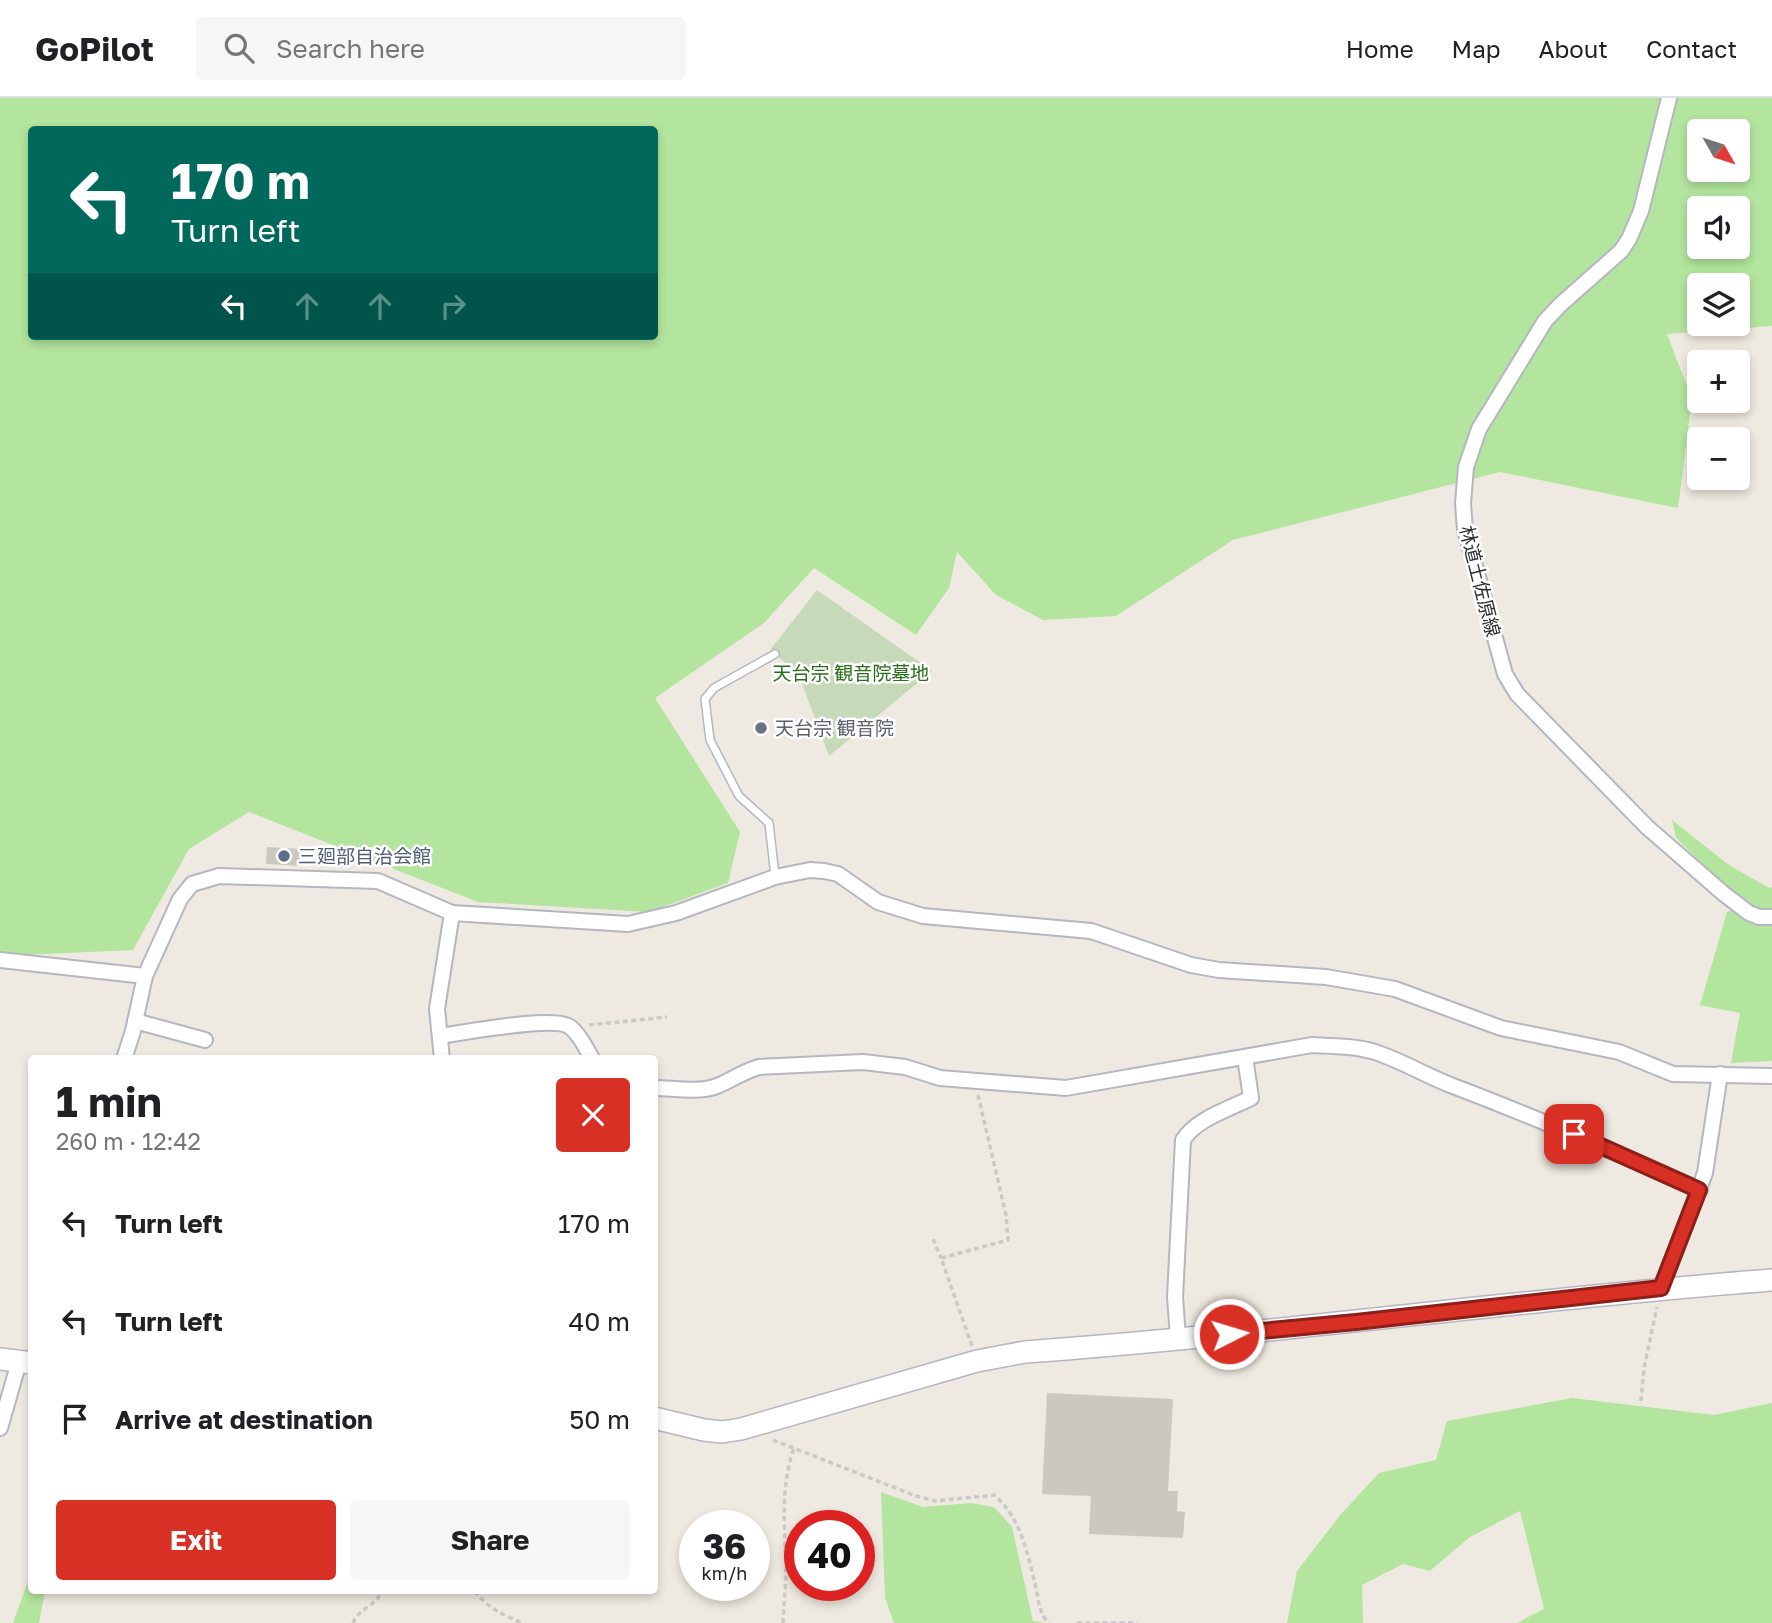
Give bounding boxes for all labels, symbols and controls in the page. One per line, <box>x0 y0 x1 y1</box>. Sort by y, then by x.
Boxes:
search box <box>196 17 686 80</box>
text: GoPilot <box>35 29 154 68</box>
icon: search <box>220 29 258 67</box>
text: Search here <box>276 33 425 64</box>
text: Home <box>1346 34 1414 63</box>
text: Map <box>1452 34 1501 63</box>
text: About <box>1539 34 1608 63</box>
text: Contact <box>1646 34 1737 63</box>
north arrow <box>1687 119 1750 182</box>
map controls <box>1687 119 1750 490</box>
text: 170 m <box>171 151 310 210</box>
icon: left <box>56 154 147 245</box>
button: sound <box>1687 196 1750 259</box>
text: Turn left <box>171 211 300 249</box>
button: layers <box>1687 273 1750 336</box>
icon: left <box>215 287 253 325</box>
icon: ahead <box>288 287 326 325</box>
icon: ahead <box>361 287 399 325</box>
icon: right <box>434 287 472 325</box>
button: + <box>1687 350 1750 413</box>
button: − <box>1687 427 1750 490</box>
street label: 林道土佐原線 <box>1456 523 1505 639</box>
park label: 天台宗 観音院墓地 <box>773 661 929 684</box>
place label: 天台宗 観音院 <box>775 716 894 739</box>
marker: 天台宗 観音院 <box>753 720 769 736</box>
place label: 三廻部自治会館 <box>298 844 431 867</box>
marker: 三廻部自治会館 <box>276 848 292 864</box>
text: 1 min <box>56 1076 162 1126</box>
button: close <box>556 1078 630 1152</box>
pin <box>1544 1104 1604 1164</box>
icon: arrive <box>1555 1115 1593 1153</box>
text: 260 m · 12:42 <box>56 1127 201 1155</box>
icon: left <box>56 1204 94 1242</box>
text: Turn left <box>115 1208 223 1239</box>
text: 170 m <box>558 1208 630 1239</box>
position arrow <box>1192 1297 1266 1371</box>
icon: left <box>56 1302 94 1340</box>
text: Turn left <box>115 1306 223 1337</box>
text: 40 m <box>569 1306 630 1337</box>
icon: arrive <box>56 1400 94 1438</box>
text: Arrive at destination <box>115 1404 373 1435</box>
text: 50 m <box>569 1404 630 1435</box>
button: Exit <box>56 1500 336 1580</box>
button: Share <box>350 1500 630 1580</box>
speed limit sign: 40 <box>784 1510 875 1601</box>
text: 36 <box>703 1525 746 1567</box>
text: km/h <box>702 1562 747 1584</box>

